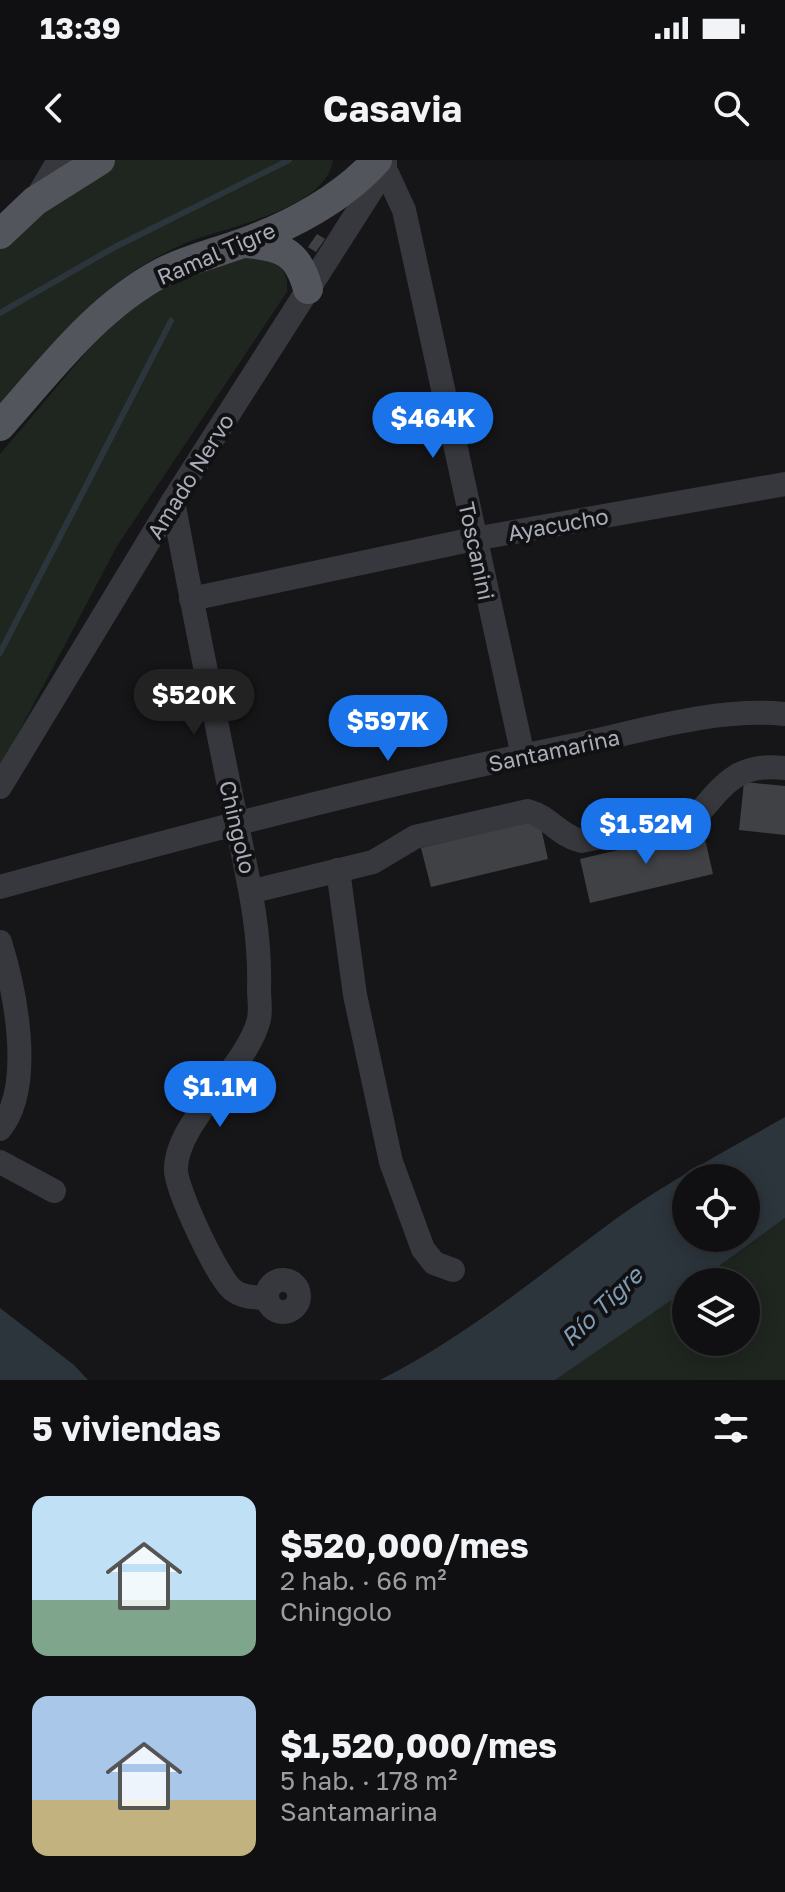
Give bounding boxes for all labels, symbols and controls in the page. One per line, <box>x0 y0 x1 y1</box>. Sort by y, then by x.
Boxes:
text: 13:39 <box>40 10 121 46</box>
icon: back <box>32 86 76 130</box>
icon: search <box>709 86 753 130</box>
text: Casavia <box>323 87 462 130</box>
street label: Ramal Tigre <box>153 216 279 290</box>
pin: $464K <box>377 392 489 460</box>
text: $464K <box>390 402 476 433</box>
street label: Amado Nervo <box>141 408 239 544</box>
street label: Toscanini <box>453 499 501 603</box>
street label: Ayacucho <box>506 502 610 546</box>
pin: $520K <box>138 669 250 737</box>
text: $520K <box>152 679 236 710</box>
pin: $597K <box>332 695 444 763</box>
text: $597K <box>347 705 429 736</box>
street label: Santamarina <box>486 723 622 777</box>
street label: Chingolo <box>214 778 262 876</box>
pin: $1.52M <box>581 798 711 866</box>
text: $1.52M <box>599 808 693 839</box>
pin: $1.1M <box>164 1061 276 1129</box>
text: $1.1M <box>182 1071 258 1102</box>
map controls <box>672 1164 760 1356</box>
button: locate <box>672 1164 760 1252</box>
water label: Río Tigre <box>554 1259 650 1353</box>
button: layers <box>672 1268 760 1356</box>
icon: filters <box>709 1406 753 1450</box>
text: 5 viviendas <box>32 1408 221 1448</box>
text: $520,000/mes <box>280 1525 529 1565</box>
icon: home <box>96 1528 192 1624</box>
text: 2 hab. · 66 m² <box>280 1565 447 1596</box>
text: Chingolo <box>280 1596 392 1627</box>
text: $1,520,000/mes <box>280 1725 557 1765</box>
icon: home <box>96 1728 192 1824</box>
text: 5 hab. · 178 m² <box>280 1765 457 1796</box>
text: Santamarina <box>280 1796 438 1827</box>

